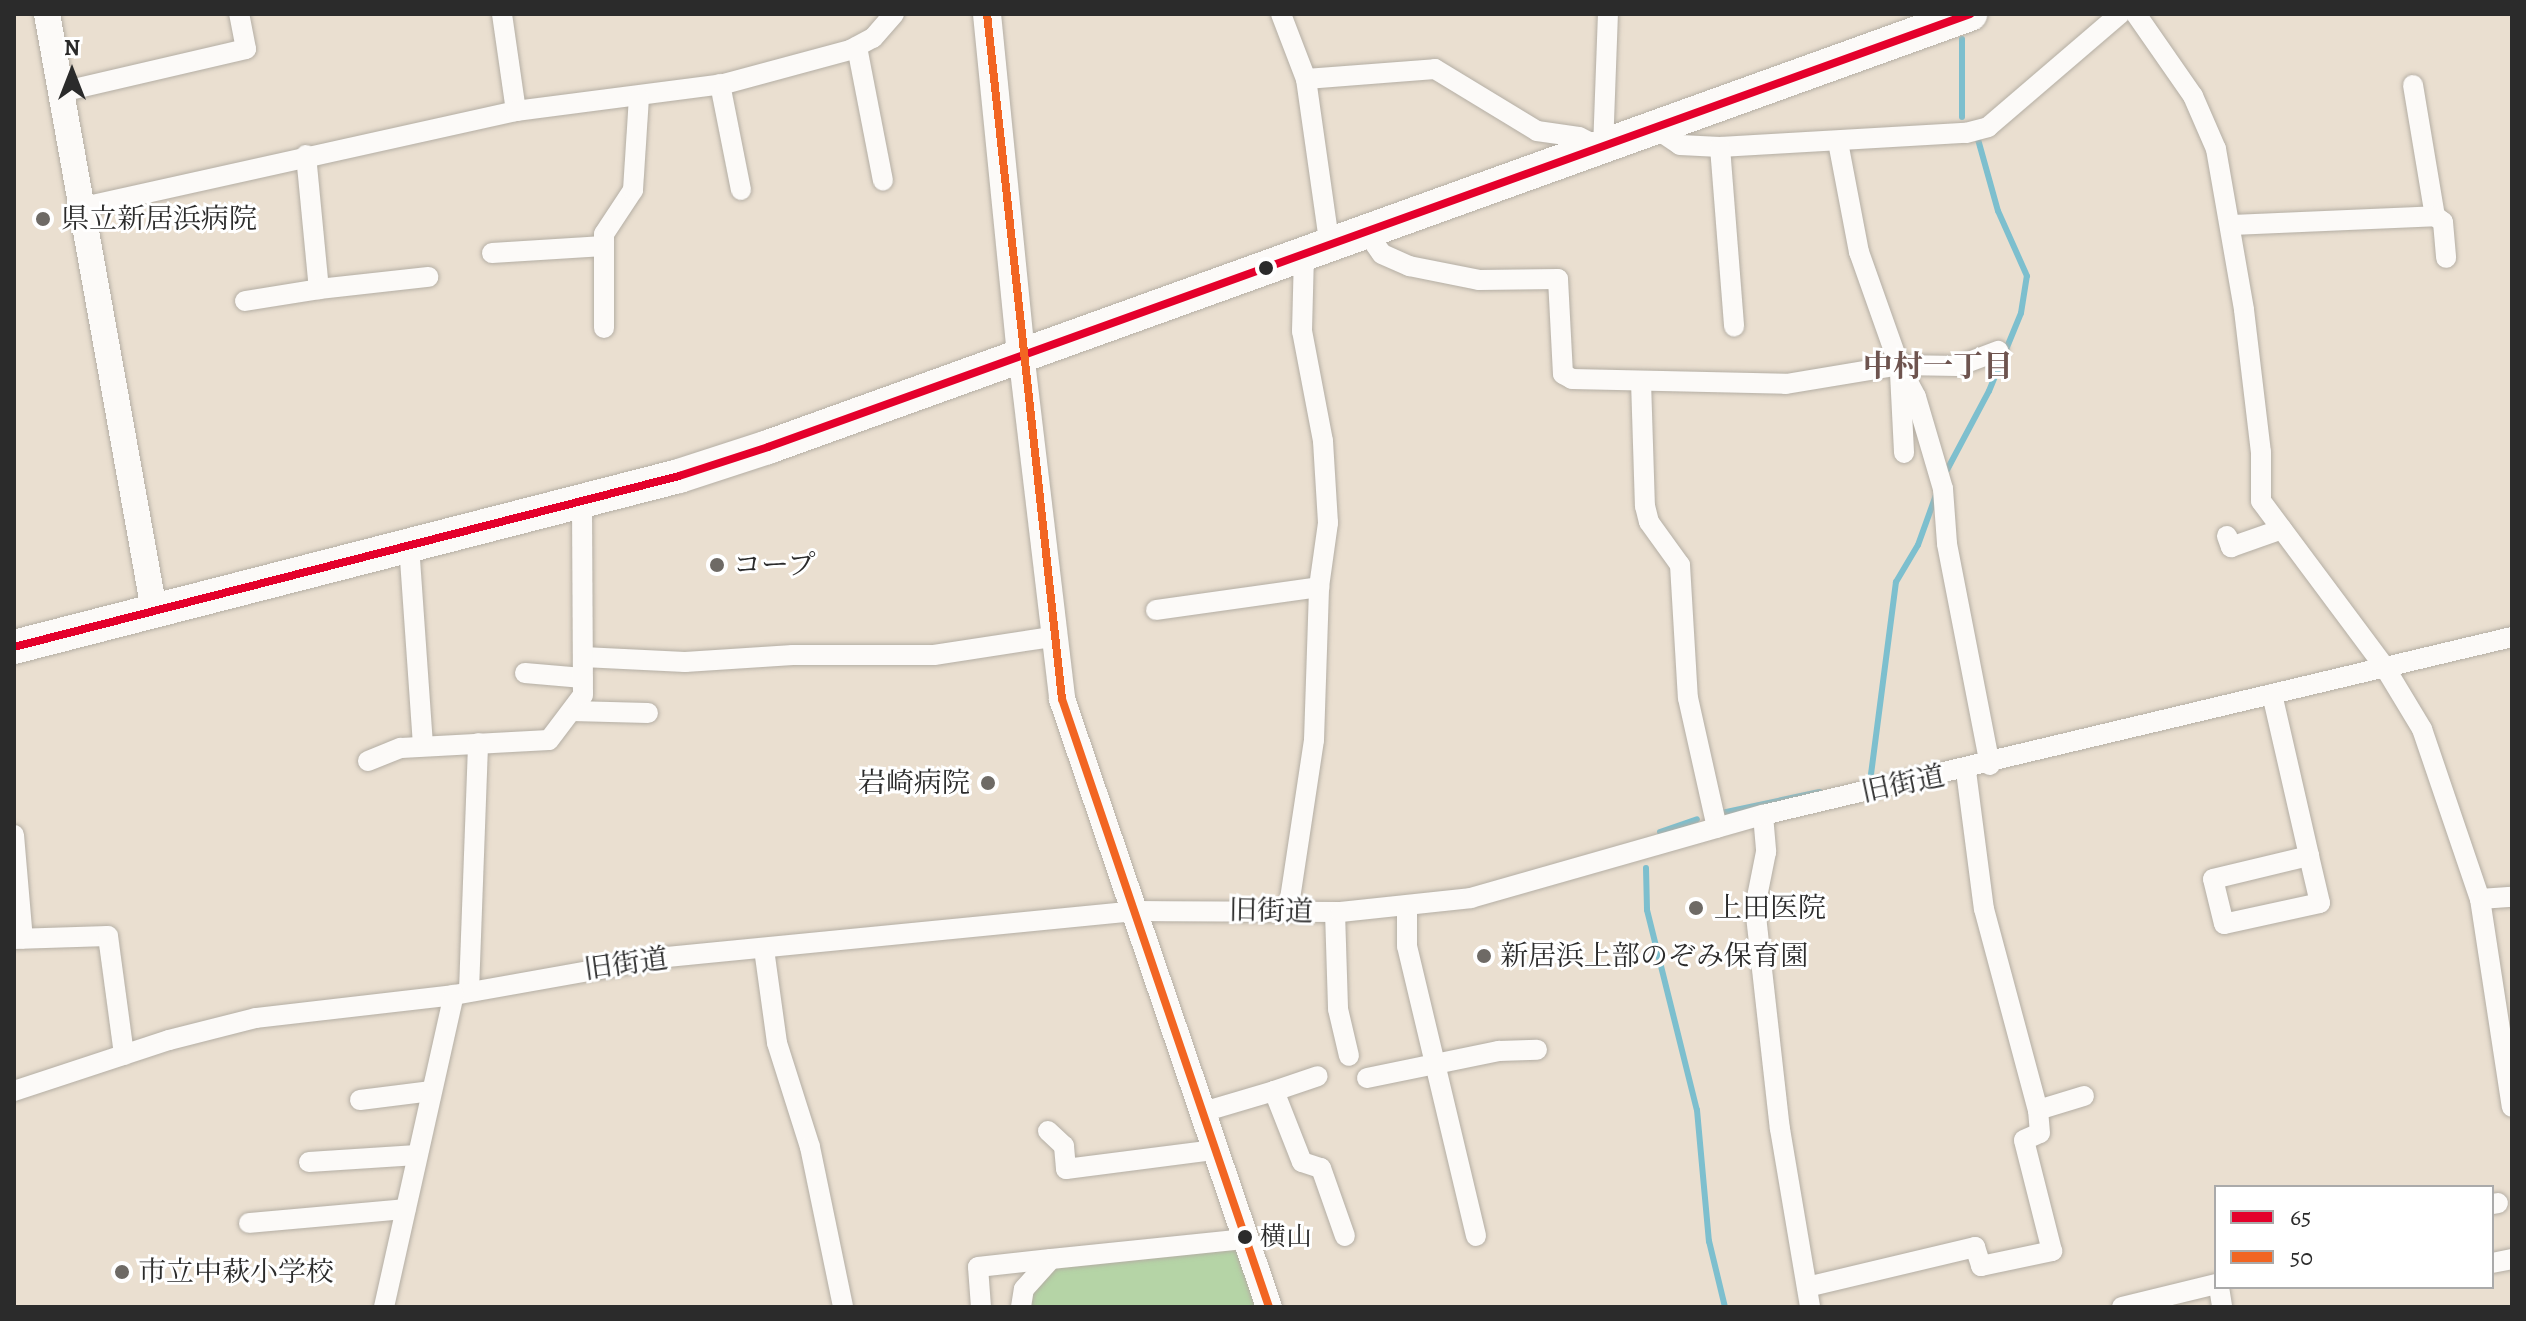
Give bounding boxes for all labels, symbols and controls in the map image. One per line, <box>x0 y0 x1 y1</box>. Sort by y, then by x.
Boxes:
north arrow <box>32 32 112 112</box>
text: N <box>64 33 80 63</box>
place label: 県立新居浜病院 <box>61 202 257 236</box>
marker: 県立新居浜病院 <box>32 208 54 230</box>
unlabelled marker <box>1258 260 1274 276</box>
district label: 中村一丁目 <box>1863 348 2013 384</box>
place label: コープ <box>733 548 817 582</box>
marker: コープ <box>708 556 726 574</box>
street label: 旧街道 <box>1858 759 1948 809</box>
place label: 岩崎病院 <box>858 766 970 800</box>
marker: 岩崎病院 <box>977 772 999 794</box>
place label: 上田医院 <box>1714 891 1826 925</box>
street label: 旧街道 <box>1229 893 1313 929</box>
marker: 上田医院 <box>1685 897 1707 919</box>
place label: 新居浜上部のぞみ保育園 <box>1500 939 1808 973</box>
street label: 旧街道 <box>582 942 670 986</box>
marker: 新居浜上部のぞみ保育園 <box>1475 947 1493 965</box>
legend <box>2214 1185 2494 1289</box>
text: 65 <box>2290 1201 2311 1233</box>
place label: 横山 <box>1260 1221 1312 1253</box>
marker: 横山 <box>1237 1229 1253 1245</box>
text: 50 <box>2290 1241 2313 1273</box>
place label: 市立中萩小学校 <box>138 1255 334 1289</box>
marker: 市立中萩小学校 <box>113 1263 131 1281</box>

